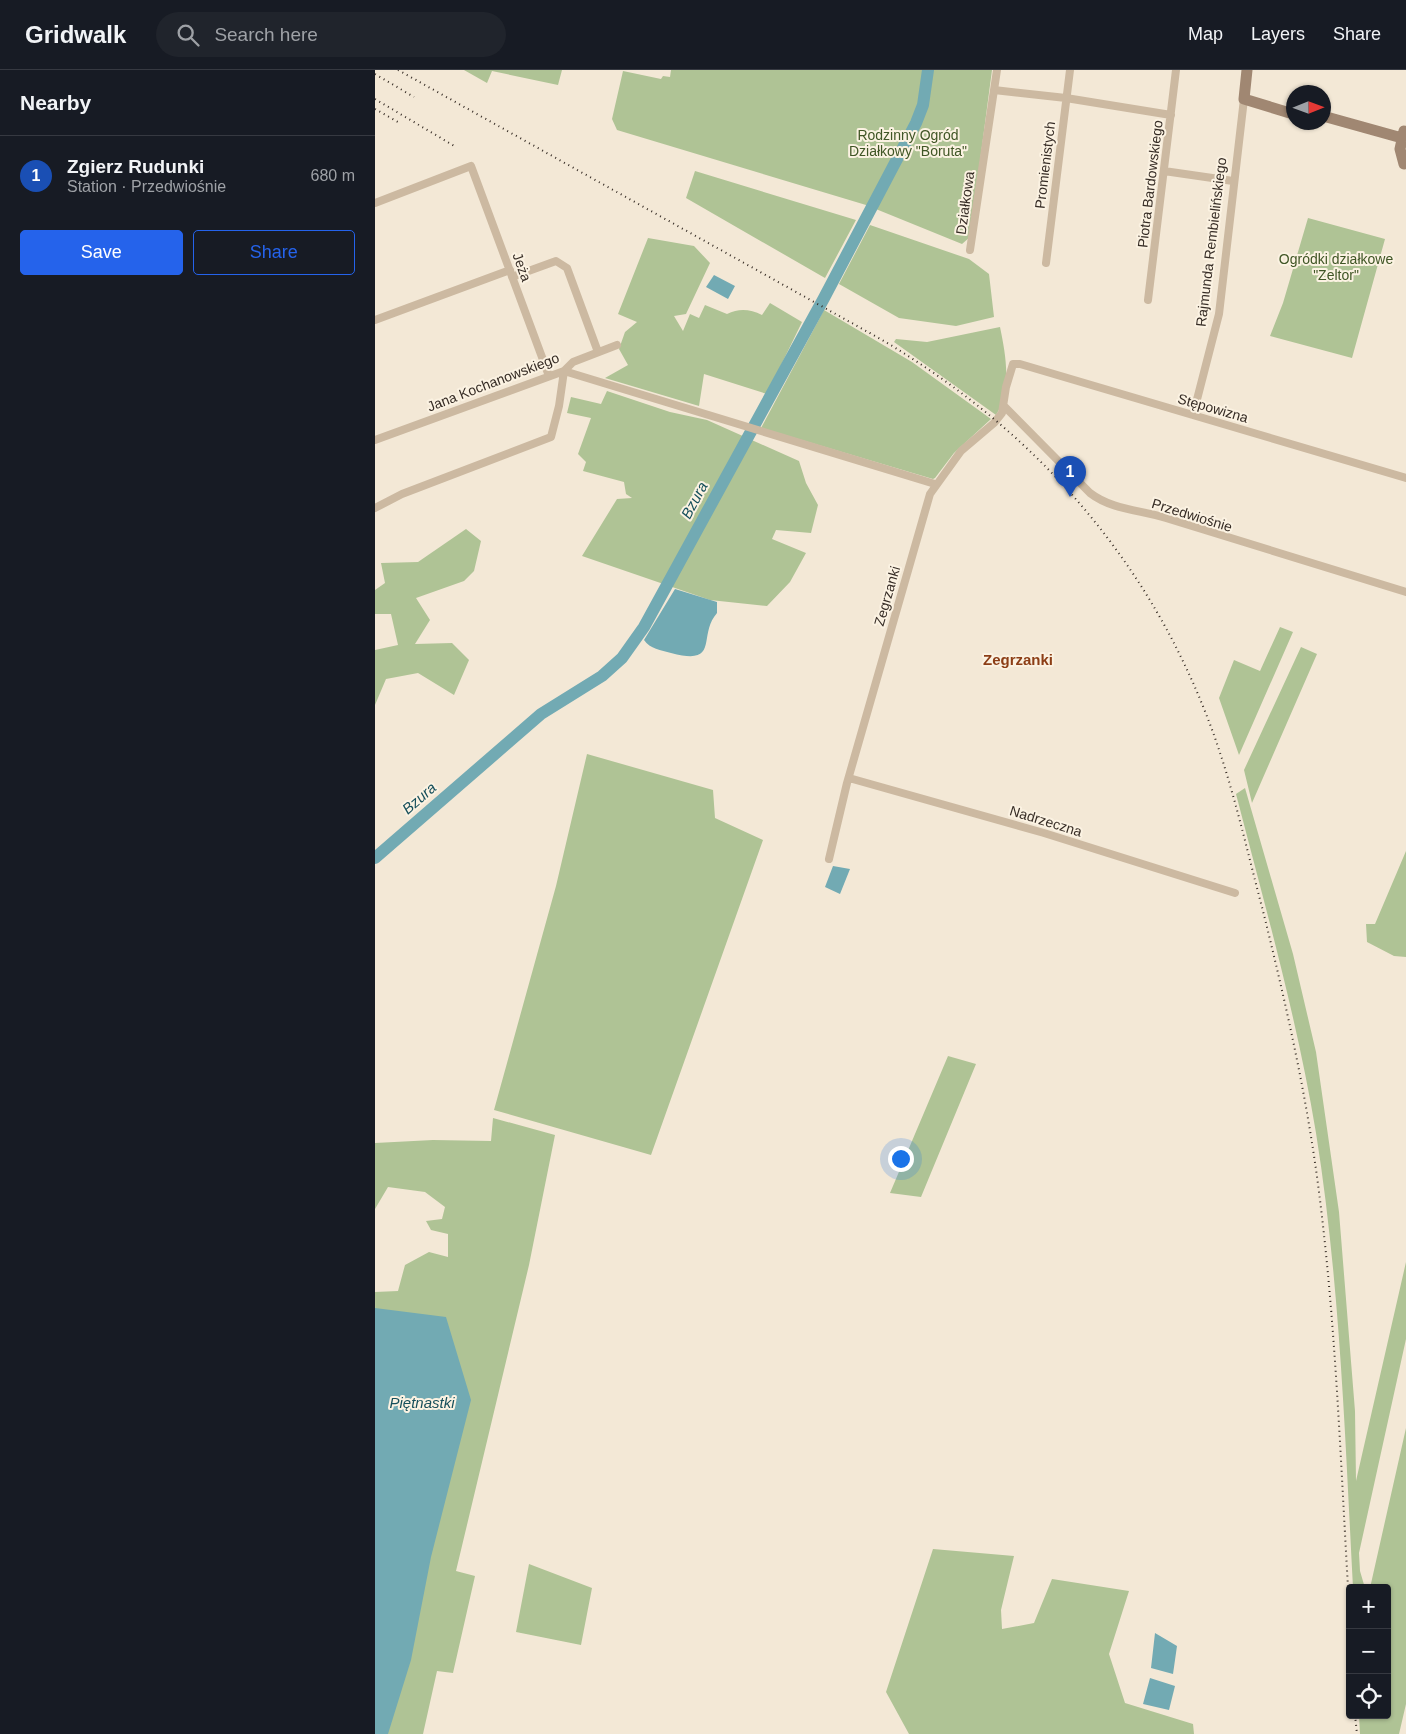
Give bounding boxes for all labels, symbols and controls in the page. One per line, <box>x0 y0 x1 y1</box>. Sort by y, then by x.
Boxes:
search box <box>156 12 506 57</box>
text: Gridwalk <box>25 21 126 48</box>
icon: search <box>174 21 202 49</box>
text: Search here <box>214 24 318 45</box>
text: Map <box>1188 24 1223 44</box>
text: Layers <box>1251 24 1305 44</box>
text: Share <box>1333 24 1381 44</box>
north arrow <box>1286 85 1331 130</box>
text: Nearby <box>20 91 91 114</box>
street label: Piotra Bardowskiego <box>1134 119 1166 249</box>
street label: Promienistych <box>1032 120 1058 210</box>
park label: Rodzinny Ogród Działkowy "Boruta" <box>849 127 967 159</box>
text: Zgierz Rudunki <box>67 156 204 177</box>
street label: Rajmunda Rembielińskiego <box>1193 156 1229 328</box>
text: 1 <box>32 167 40 184</box>
text: 680 m <box>311 167 355 184</box>
street label: Działkowa <box>953 170 977 236</box>
text: Station · Przedwiośnie <box>67 178 226 195</box>
button: Save <box>20 230 183 275</box>
button: Share <box>193 230 355 275</box>
street label: Jeża <box>509 250 535 284</box>
park label: Ogródki działkowe "Zeltor" <box>1279 251 1393 283</box>
street label: Jana Kochanowskiego <box>425 349 561 415</box>
street label: Stępowizna <box>1176 390 1250 426</box>
pin: 1 <box>1054 456 1086 497</box>
water label: Bzura <box>677 479 711 521</box>
street label: Przedwiośnie <box>1150 495 1234 535</box>
street label: Zegrzanki <box>871 564 903 628</box>
district label: Zegrzanki <box>983 651 1053 668</box>
water label: Bzura <box>399 779 439 817</box>
street label: Nadrzeczna <box>1008 802 1084 840</box>
your location <box>888 1146 914 1172</box>
water label: Piętnastki <box>389 1394 455 1411</box>
map controls <box>1346 1584 1391 1719</box>
button: + <box>1346 1584 1391 1629</box>
button: − <box>1346 1629 1391 1674</box>
button: locate <box>1346 1674 1391 1719</box>

